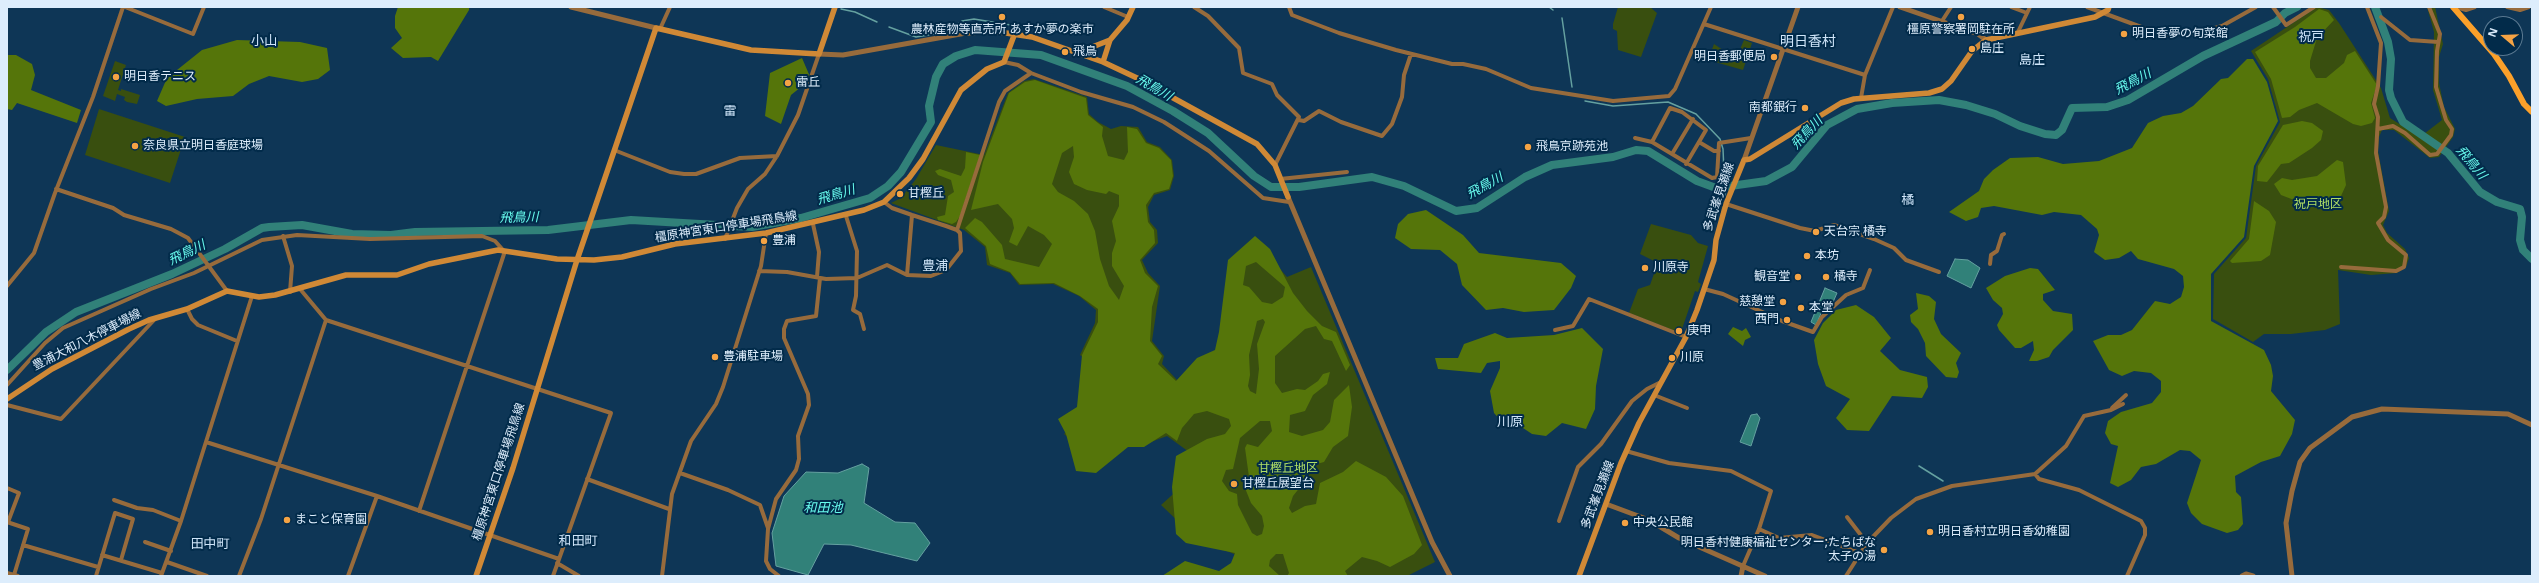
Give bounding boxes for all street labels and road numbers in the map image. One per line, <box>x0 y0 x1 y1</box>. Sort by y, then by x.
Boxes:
street label: 多武峯見瀬線 <box>1700 161 1738 233</box>
street label: 橿原神宮東口停車場飛鳥線 <box>654 209 798 245</box>
street label: 豊浦大和八木停車場線 <box>30 306 144 374</box>
street label: 橿原神宮東口停車場飛鳥線 <box>470 401 528 543</box>
street label: 多武峯見瀬線 <box>1578 459 1618 531</box>

